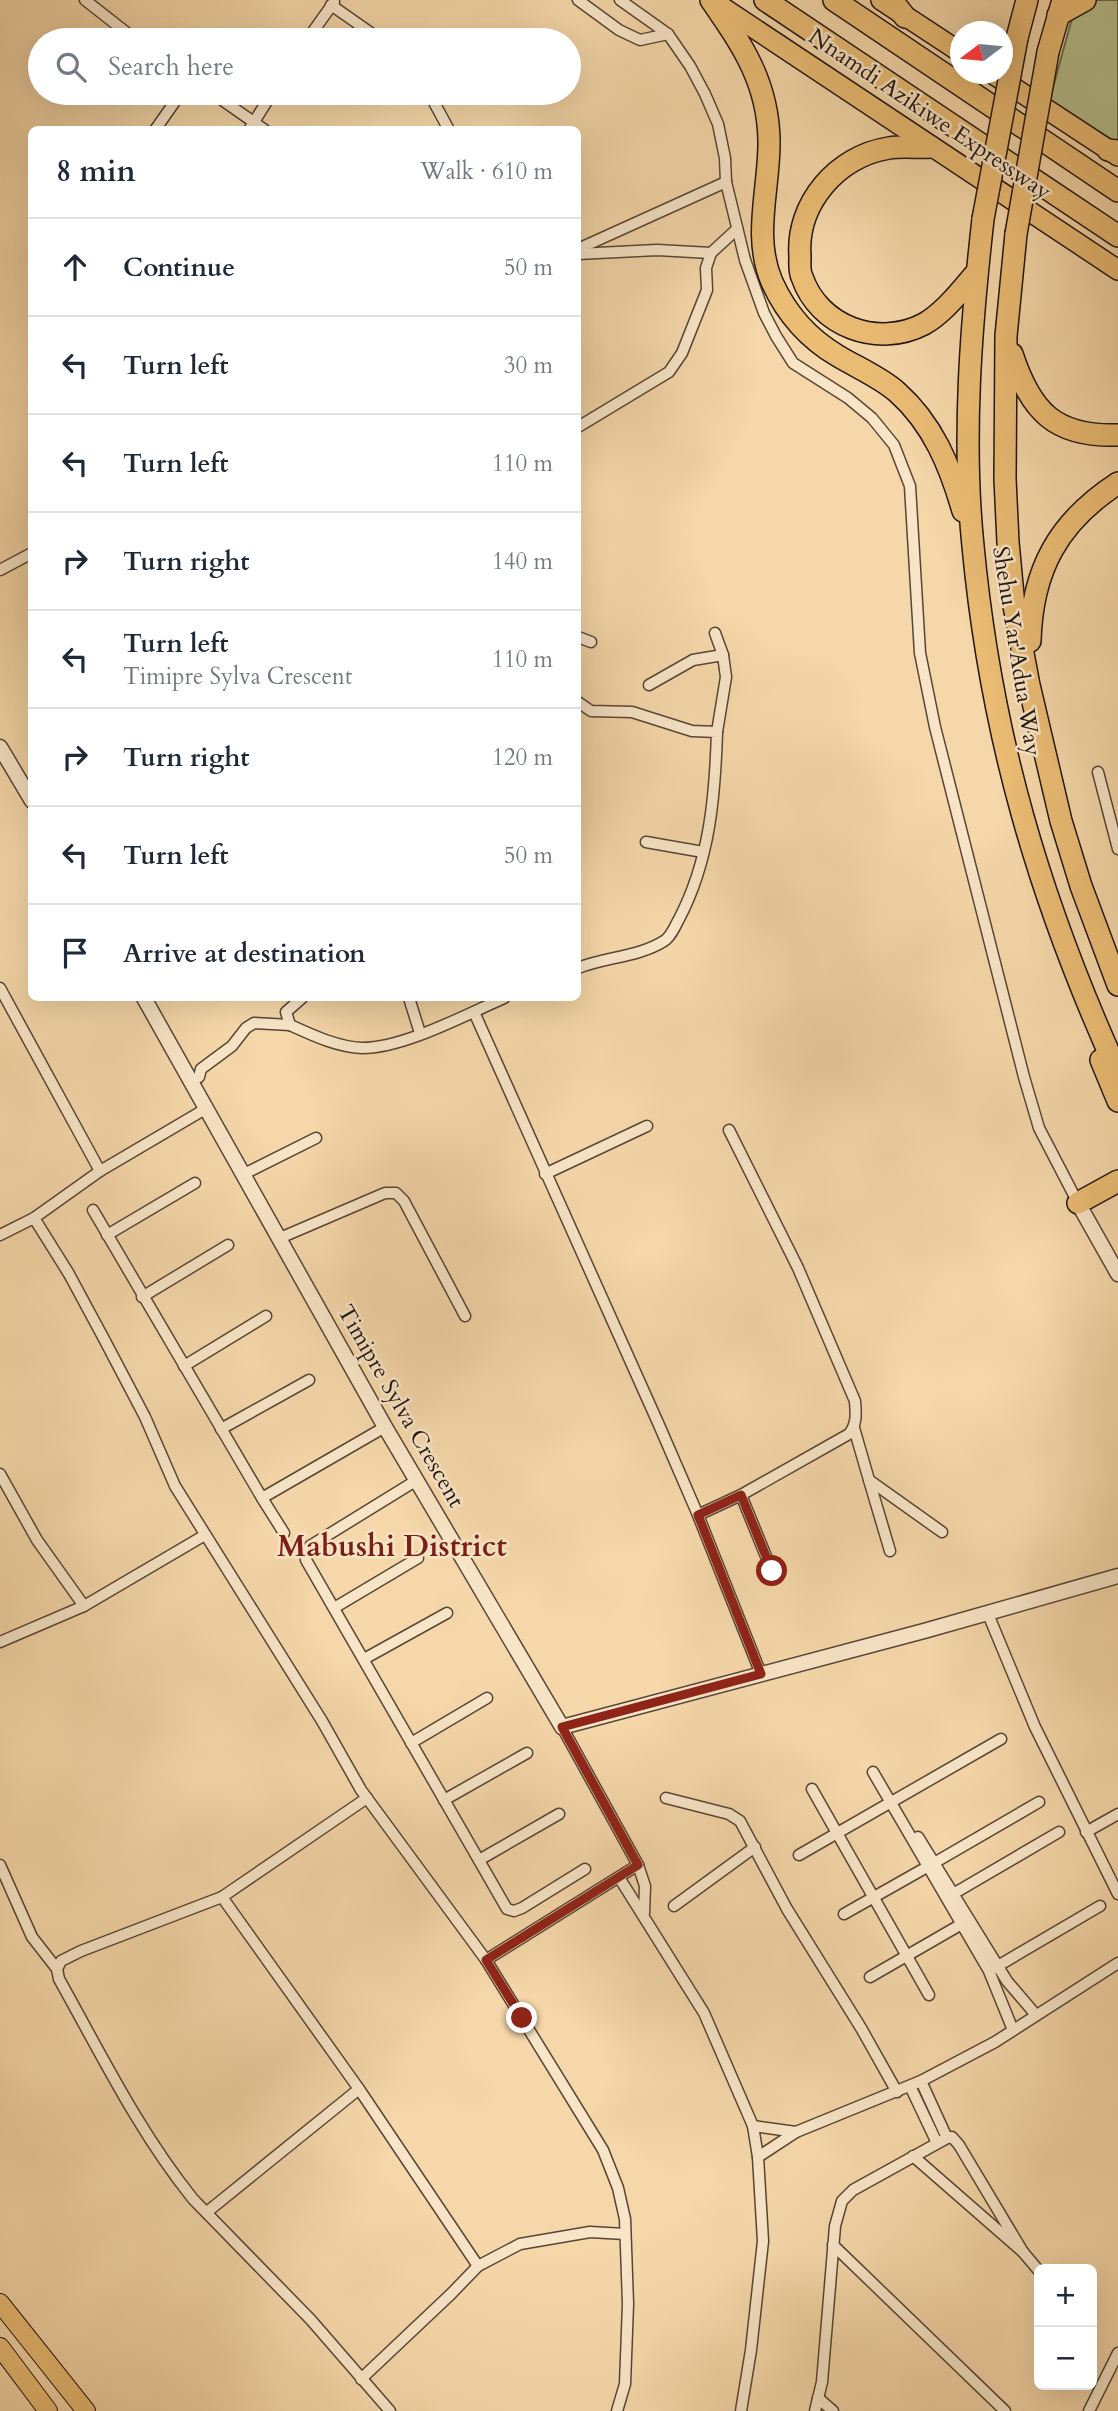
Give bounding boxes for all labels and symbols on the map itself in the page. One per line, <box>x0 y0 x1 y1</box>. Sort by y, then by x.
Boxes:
street label: Nnamdi Azikiwe Expressway <box>803 21 1057 207</box>
north arrow <box>950 21 1013 84</box>
street label: Shehu Yar'Adua Way <box>985 544 1049 758</box>
street label: Timipre Sylva Crescent <box>330 1299 472 1513</box>
district label: Mabushi District <box>277 1526 507 1567</box>
route start <box>756 1555 787 1586</box>
route end <box>506 2002 537 2033</box>

